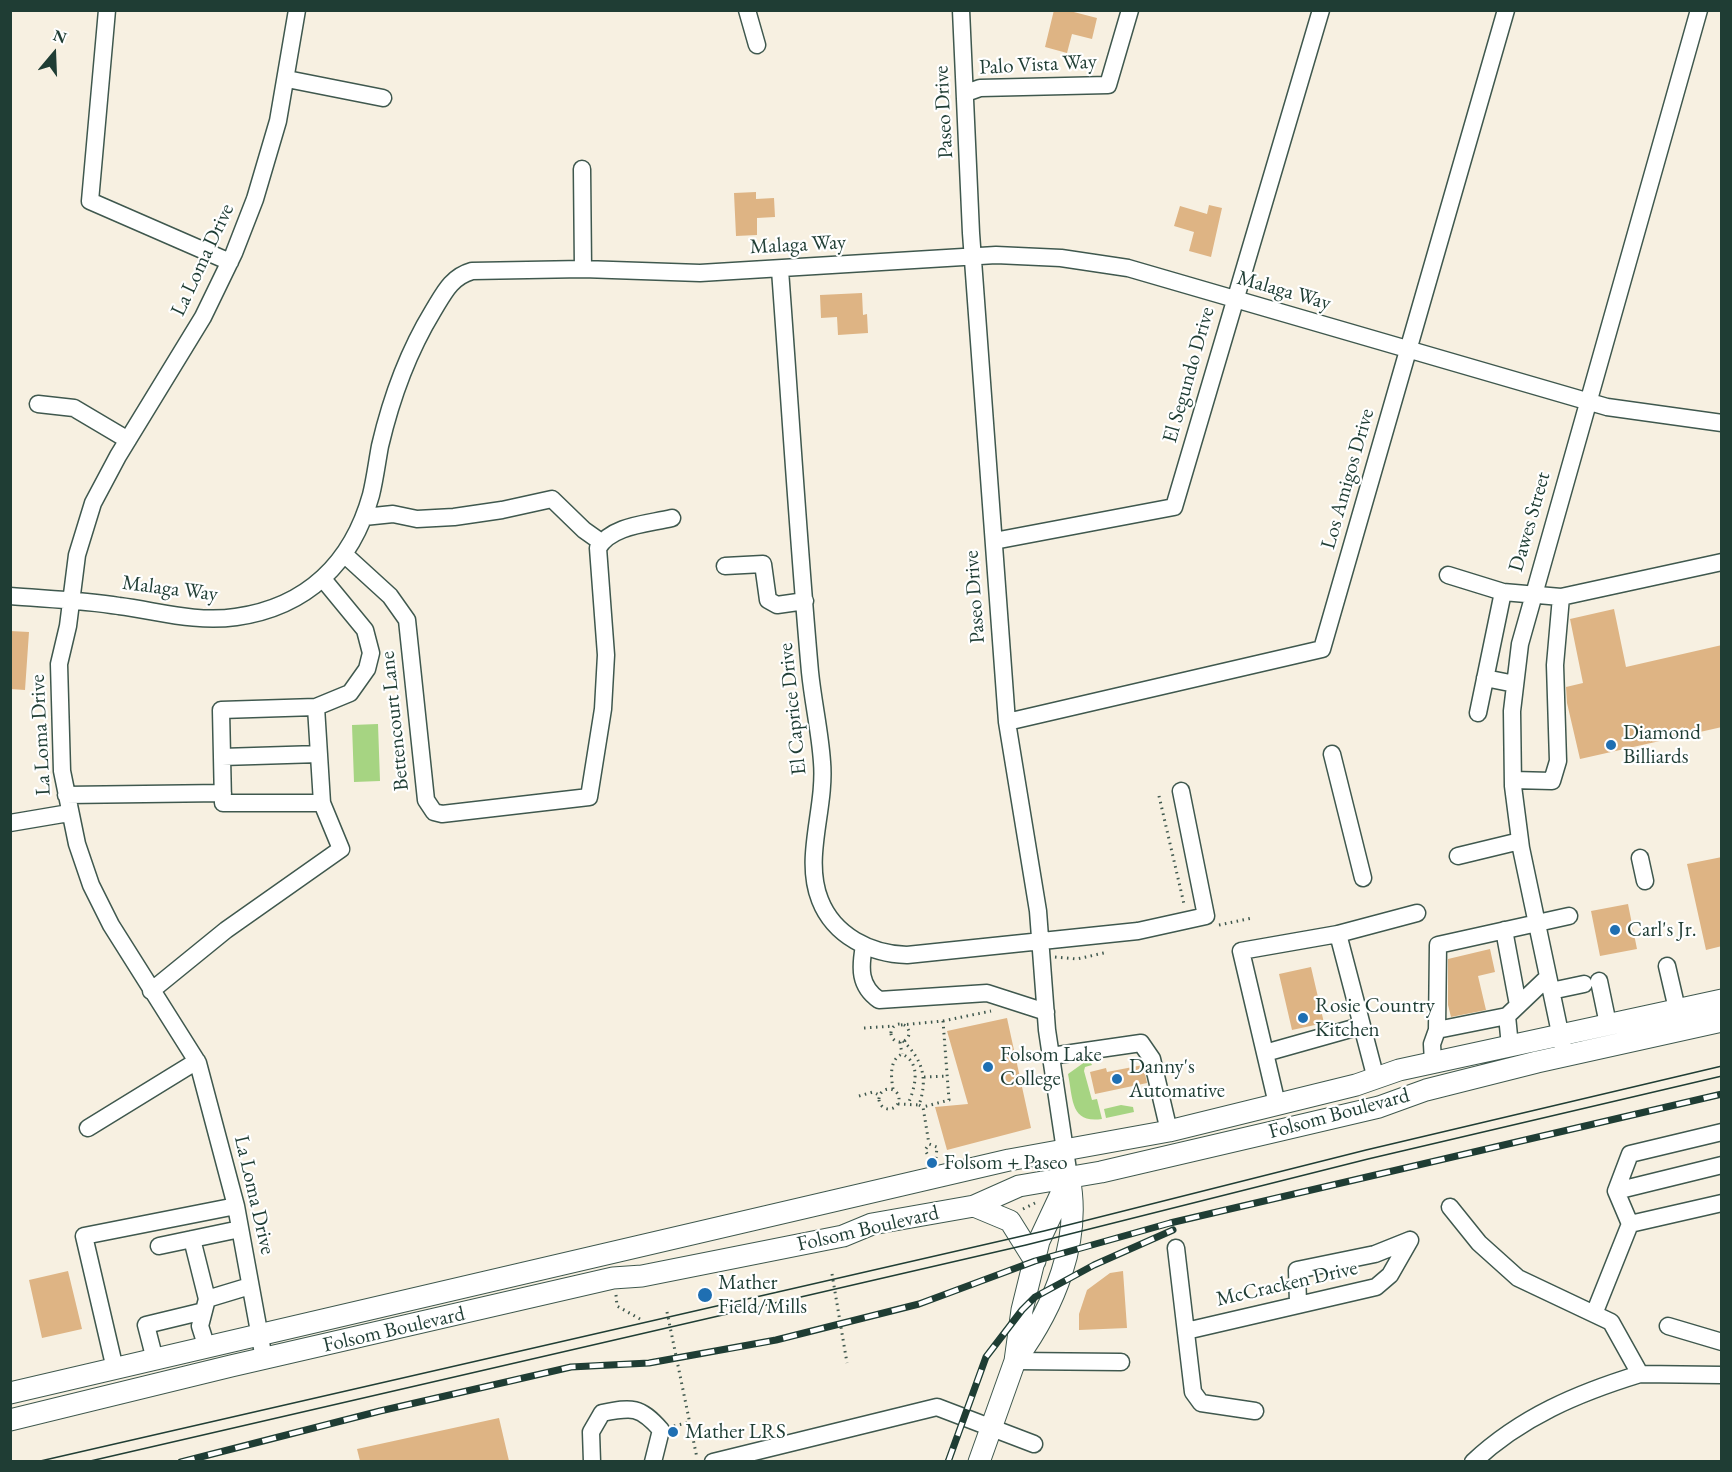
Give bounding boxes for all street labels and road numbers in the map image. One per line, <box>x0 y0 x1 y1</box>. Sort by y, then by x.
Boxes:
street label: Palo Vista Way <box>978 49 1098 81</box>
street label: Paseo Drive <box>929 65 959 159</box>
street label: La Loma Drive <box>166 200 240 320</box>
street label: Malaga Way <box>749 230 847 260</box>
street label: Malaga Way <box>1234 266 1334 316</box>
street label: El Segundo Drive <box>1158 304 1220 446</box>
street label: Los Amigos Drive <box>1316 406 1380 552</box>
street label: Dawes Street <box>1504 469 1556 575</box>
street label: Paseo Drive <box>959 550 991 644</box>
street label: Malaga Way <box>121 571 219 607</box>
street label: El Caprice Drive <box>774 642 812 776</box>
street label: Bettencourt Lane <box>375 650 415 792</box>
street label: La Loma Drive <box>25 674 57 796</box>
street label: Folsom Boulevard <box>1266 1083 1412 1145</box>
street label: La Loma Drive <box>228 1133 280 1257</box>
street label: Folsom Boulevard <box>795 1200 941 1258</box>
street label: McCracken Drive <box>1214 1256 1360 1312</box>
street label: Folsom Boulevard <box>321 1301 467 1359</box>

